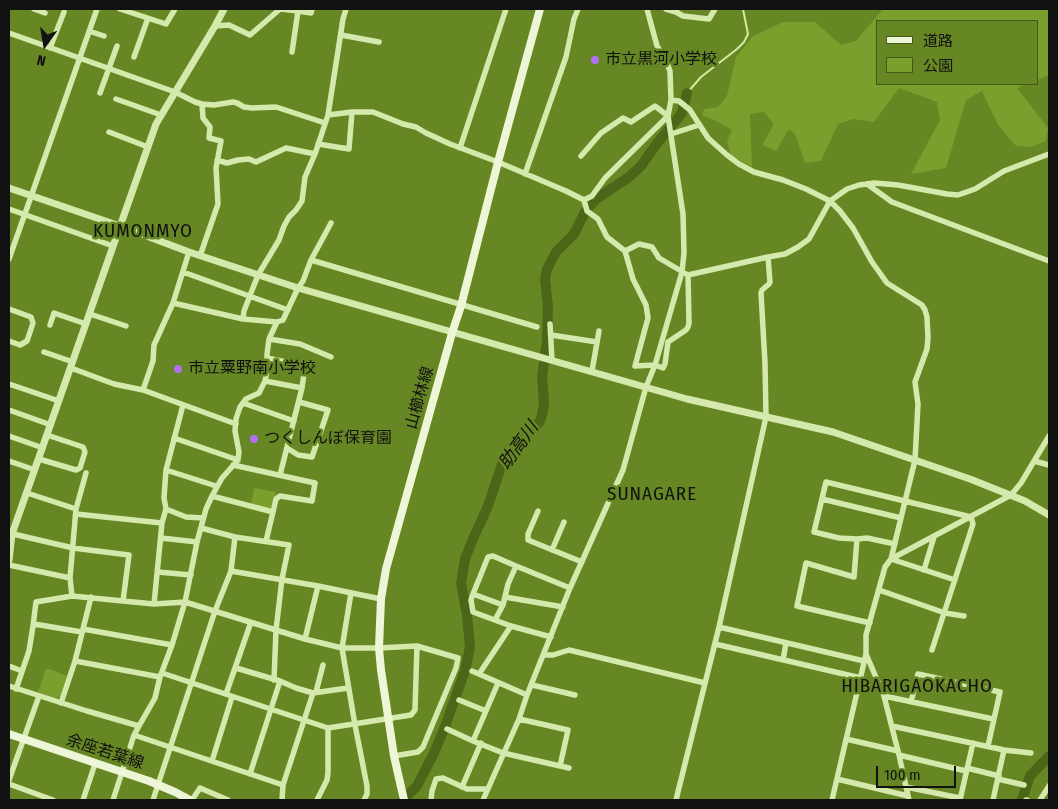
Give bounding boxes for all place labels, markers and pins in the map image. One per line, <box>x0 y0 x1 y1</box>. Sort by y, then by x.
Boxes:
place label: 市立黒河小学校 <box>605 50 717 70</box>
marker: 市立黒河小学校 <box>589 54 601 66</box>
place label: 市立粟野南小学校 <box>188 359 316 379</box>
marker: 市立粟野南小学校 <box>172 363 184 375</box>
place label: つくしんぼ保育園 <box>264 429 392 449</box>
marker: つくしんぼ保育園 <box>248 433 260 445</box>

